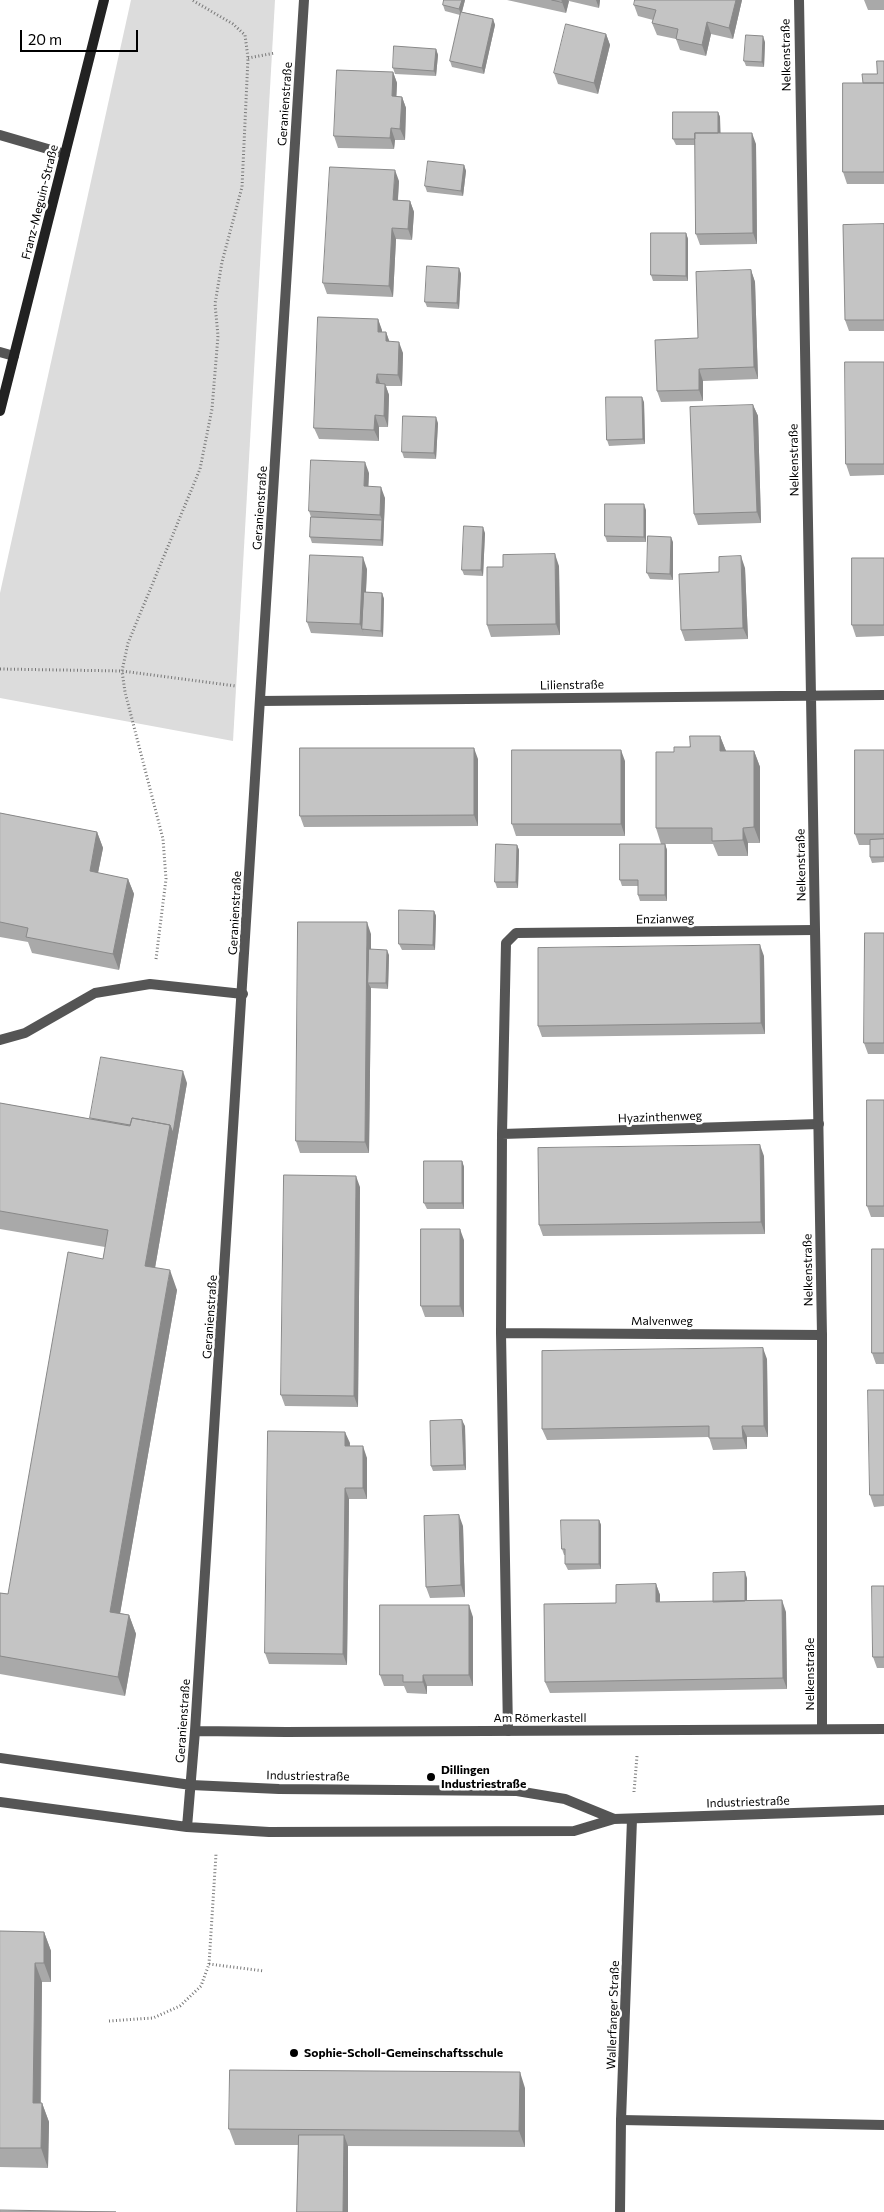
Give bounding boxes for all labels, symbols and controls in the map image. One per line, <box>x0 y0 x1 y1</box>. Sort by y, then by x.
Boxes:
street label: Nelkenstraße <box>778 18 794 92</box>
scale bar <box>22 20 140 52</box>
text: 20 m <box>28 30 62 48</box>
street label: Geranienstraße <box>275 62 295 146</box>
street label: Franz-Meguin-Straße <box>19 143 61 261</box>
street label: Nelkenstraße <box>786 423 802 497</box>
street label: Geranienstraße <box>250 466 270 550</box>
street label: Lilienstraße <box>540 677 604 693</box>
street label: Nelkenstraße <box>793 828 809 902</box>
street label: Geranienstraße <box>226 871 244 955</box>
street label: Enzianweg <box>636 911 694 927</box>
street label: Hyazinthenweg <box>618 1108 702 1126</box>
street label: Nelkenstraße <box>800 1233 816 1307</box>
street label: Geranienstraße <box>200 1275 220 1359</box>
street label: Malvenweg <box>631 1314 693 1328</box>
street label: Nelkenstraße <box>803 1638 817 1710</box>
street label: Geranienstraße <box>173 1679 193 1763</box>
street label: Am Römerkastell <box>494 1711 586 1725</box>
place label: Dillingen Industriestraße <box>441 1763 526 1791</box>
street label: Industriestraße <box>266 1768 350 1784</box>
marker: Dillingen Industriestraße <box>425 1771 437 1783</box>
street label: Industriestraße <box>706 1793 790 1811</box>
street label: Wallerfanger Straße <box>604 1960 622 2070</box>
place label: Sophie-Scholl-Gemeinschaftsschule <box>304 2046 503 2060</box>
marker: Sophie-Scholl-Gemeinschaftsschule <box>288 2047 300 2059</box>

